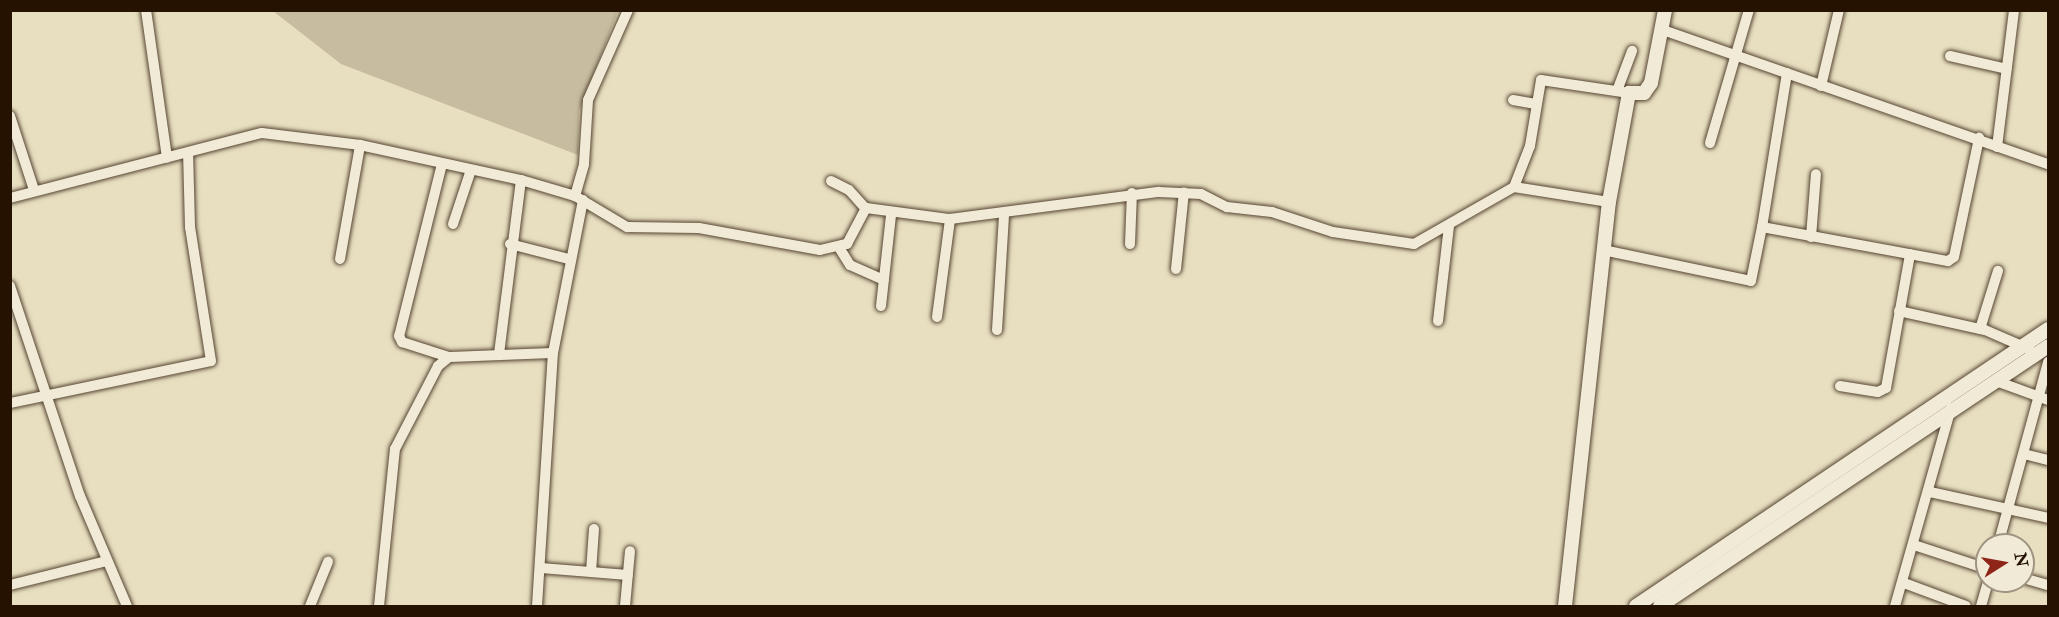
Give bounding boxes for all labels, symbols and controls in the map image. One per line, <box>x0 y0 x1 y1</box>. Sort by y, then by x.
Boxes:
north arrow <box>1975 533 2035 593</box>
text: N <box>2010 551 2032 569</box>

